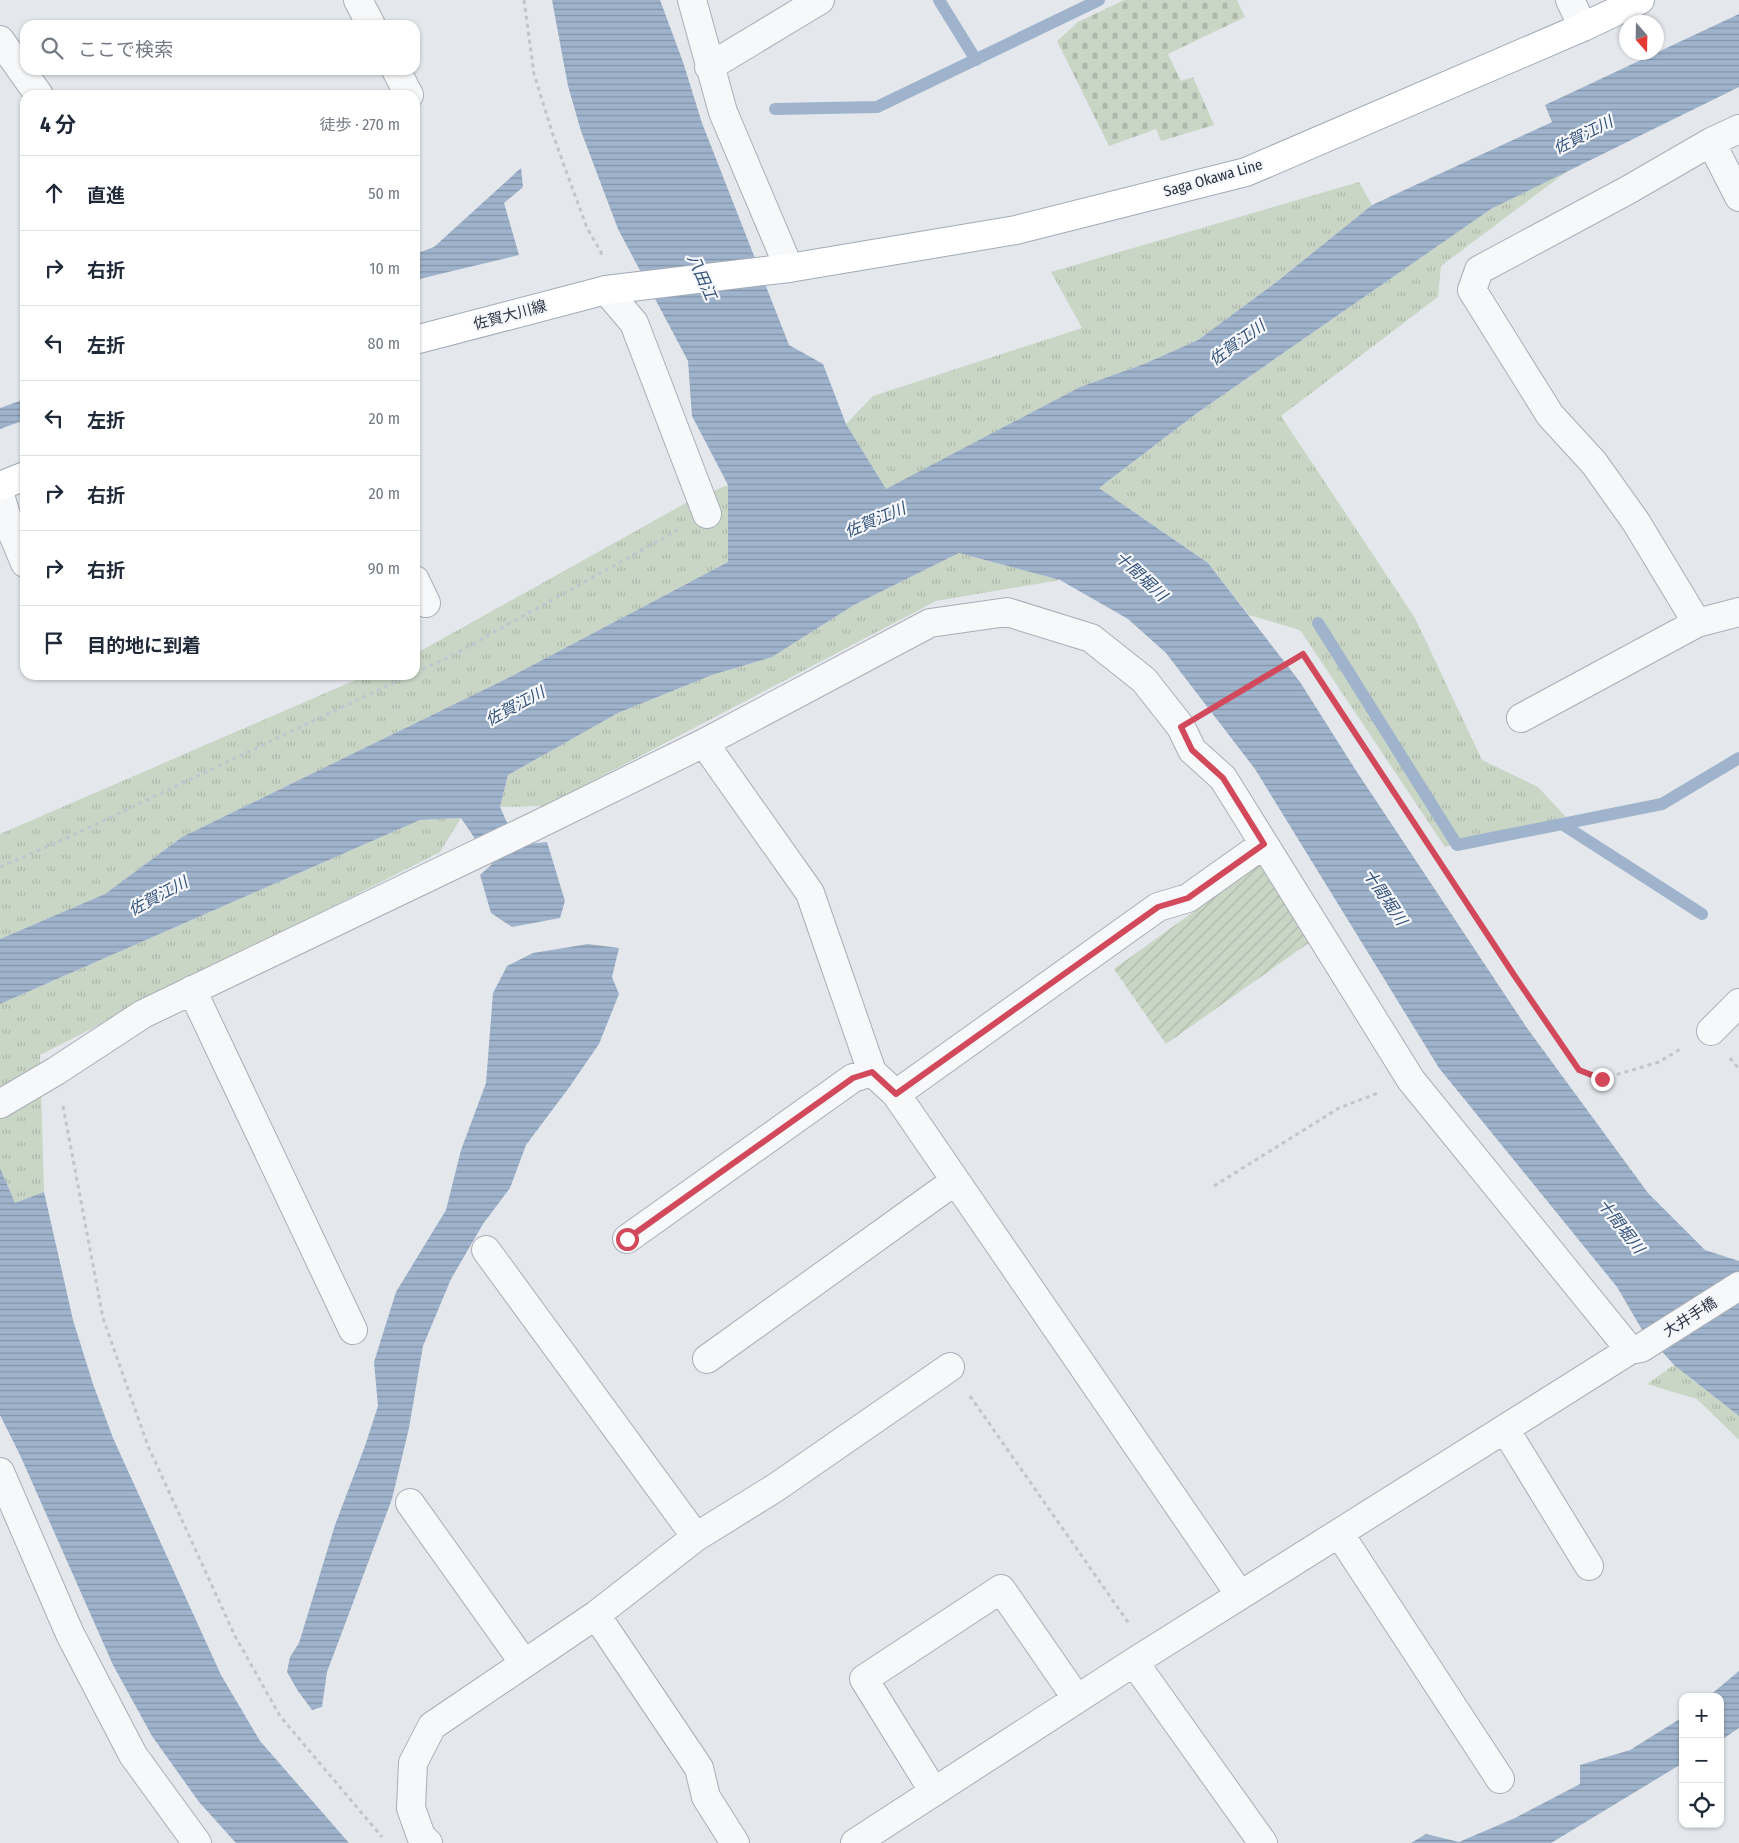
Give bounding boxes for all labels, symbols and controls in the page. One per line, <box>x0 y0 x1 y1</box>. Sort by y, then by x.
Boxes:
north arrow <box>1619 15 1664 60</box>
search box <box>20 20 420 75</box>
icon: search <box>38 34 66 62</box>
text: ここで検索 <box>78 38 173 61</box>
water label: 佐賀江川 <box>1550 111 1618 158</box>
text: 4 分 <box>40 112 76 138</box>
text: 徒歩 · 270 m <box>319 115 400 134</box>
street label: Saga Okawa Line <box>1161 155 1265 201</box>
icon: ahead <box>40 179 68 207</box>
text: 直進 <box>87 184 125 207</box>
text: 50 m <box>368 184 400 203</box>
water label: 八田江 <box>684 251 721 305</box>
icon: right <box>40 254 68 282</box>
text: 右折 <box>87 259 125 282</box>
text: 10 m <box>369 259 400 278</box>
street label: 佐賀大川線 <box>471 297 549 333</box>
water label: 佐賀江川 <box>1206 315 1270 369</box>
icon: left <box>40 329 68 357</box>
text: 左折 <box>87 334 125 357</box>
text: 80 m <box>368 334 400 353</box>
icon: left <box>40 404 68 432</box>
text: 左折 <box>87 409 125 432</box>
text: 20 m <box>369 409 400 428</box>
icon: right <box>40 479 68 507</box>
text: 右折 <box>87 484 125 507</box>
text: 20 m <box>369 484 400 503</box>
water label: 佐賀江川 <box>842 498 910 541</box>
water label: 十間堀川 <box>1111 547 1172 606</box>
icon: right <box>40 554 68 582</box>
text: 右折 <box>87 559 125 582</box>
text: 90 m <box>368 559 400 578</box>
icon: arrive <box>40 629 68 657</box>
text: 目的地に到着 <box>87 634 201 657</box>
water label: 佐賀江川 <box>482 682 549 729</box>
water label: 十間堀川 <box>1359 865 1412 930</box>
water label: 佐賀江川 <box>125 872 192 919</box>
route end <box>1591 1068 1614 1091</box>
water label: 十間堀川 <box>1594 1195 1649 1259</box>
route start <box>616 1228 639 1251</box>
street label: 大井手橋 <box>1660 1293 1720 1341</box>
map controls <box>1679 1693 1724 1828</box>
button: + <box>1679 1693 1724 1738</box>
button: − <box>1679 1738 1724 1783</box>
button: locate <box>1679 1783 1724 1828</box>

